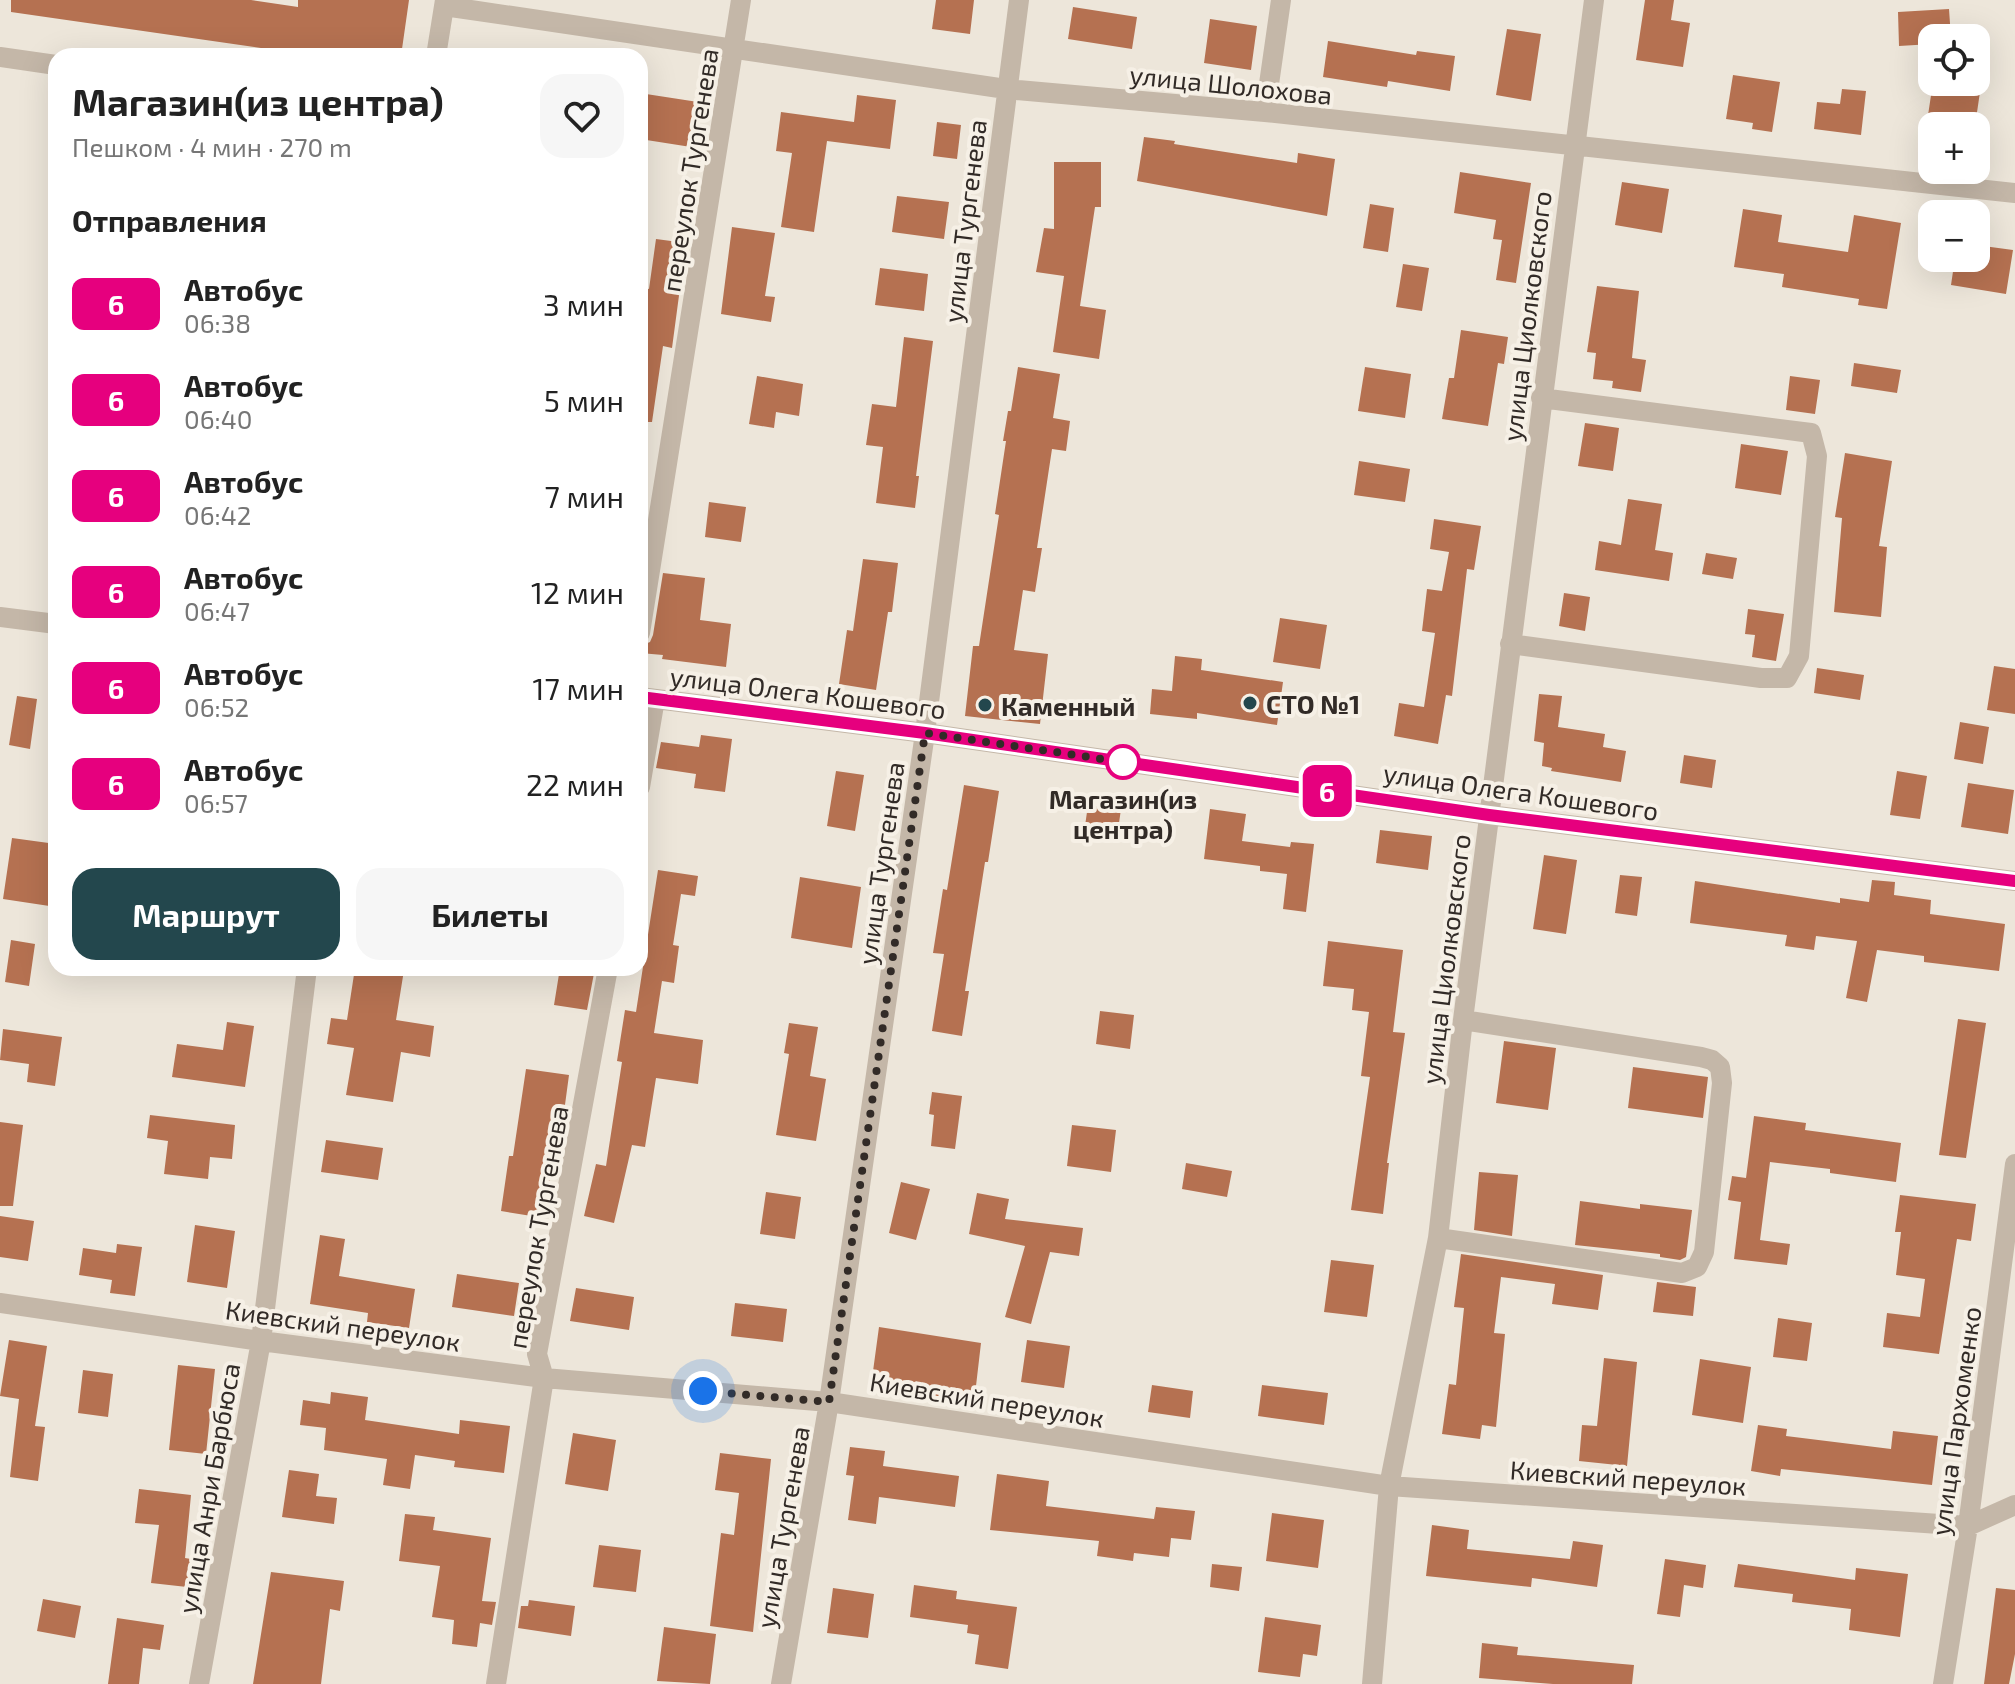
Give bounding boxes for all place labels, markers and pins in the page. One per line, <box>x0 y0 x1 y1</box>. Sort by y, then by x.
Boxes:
place label: СТО №1 <box>1266 688 1360 719</box>
place label: Каменный <box>1001 690 1135 721</box>
marker: СТО №1 <box>1241 694 1259 712</box>
marker: Каменный <box>976 696 994 714</box>
marker: Магазин(из центра) <box>1106 745 1140 779</box>
place label: Магазин(из центра) <box>1049 783 1197 844</box>

